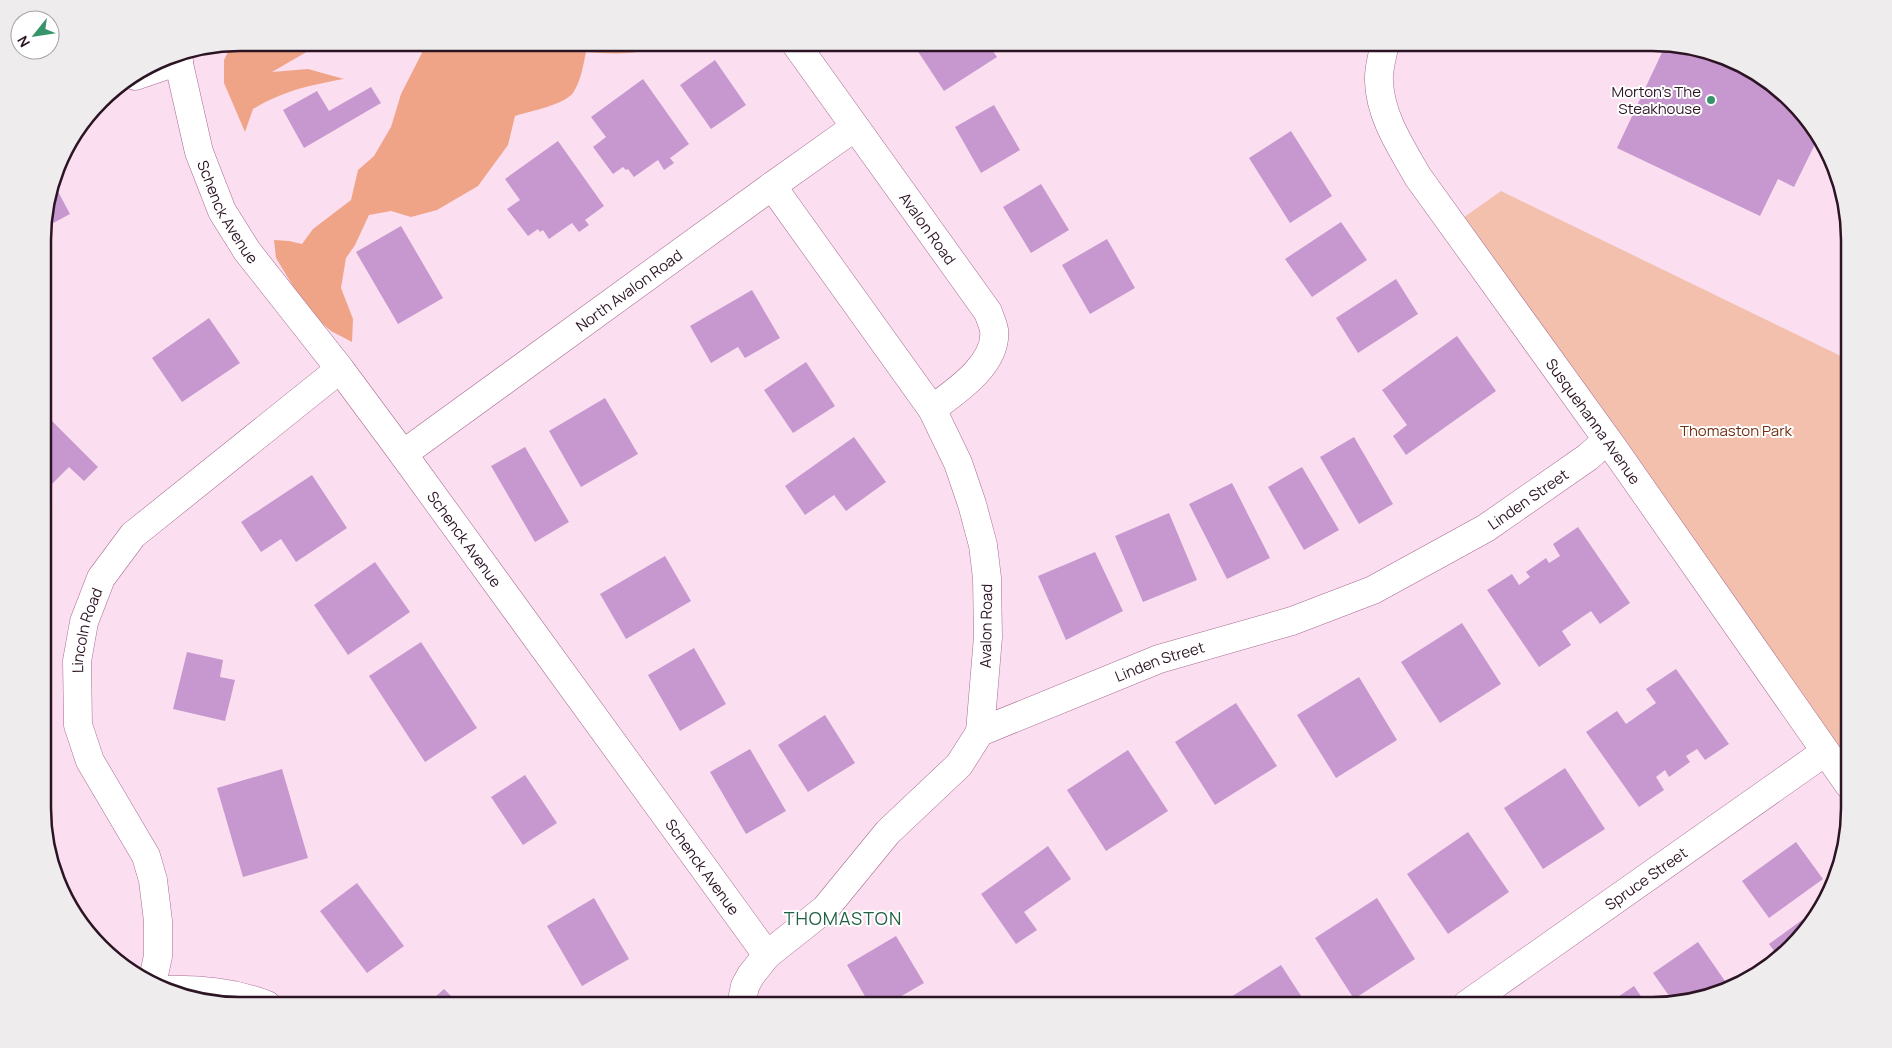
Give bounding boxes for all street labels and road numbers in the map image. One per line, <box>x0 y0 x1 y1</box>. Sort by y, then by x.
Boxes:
street label: Schenck Avenue <box>193 157 263 268</box>
street label: Avalon Road <box>895 188 961 269</box>
street label: North Avalon Road <box>571 244 686 336</box>
street label: Susquehanna Avenue <box>1541 354 1646 489</box>
street label: Linden Street <box>1483 464 1572 534</box>
street label: Schenck Avenue <box>423 487 507 591</box>
street label: Lincoln Road <box>66 584 107 673</box>
street label: Avalon Road <box>975 584 997 668</box>
street label: Linden Street <box>1112 636 1207 686</box>
street label: Schenck Avenue <box>661 814 745 919</box>
street label: Spruce Street <box>1600 842 1691 915</box>

